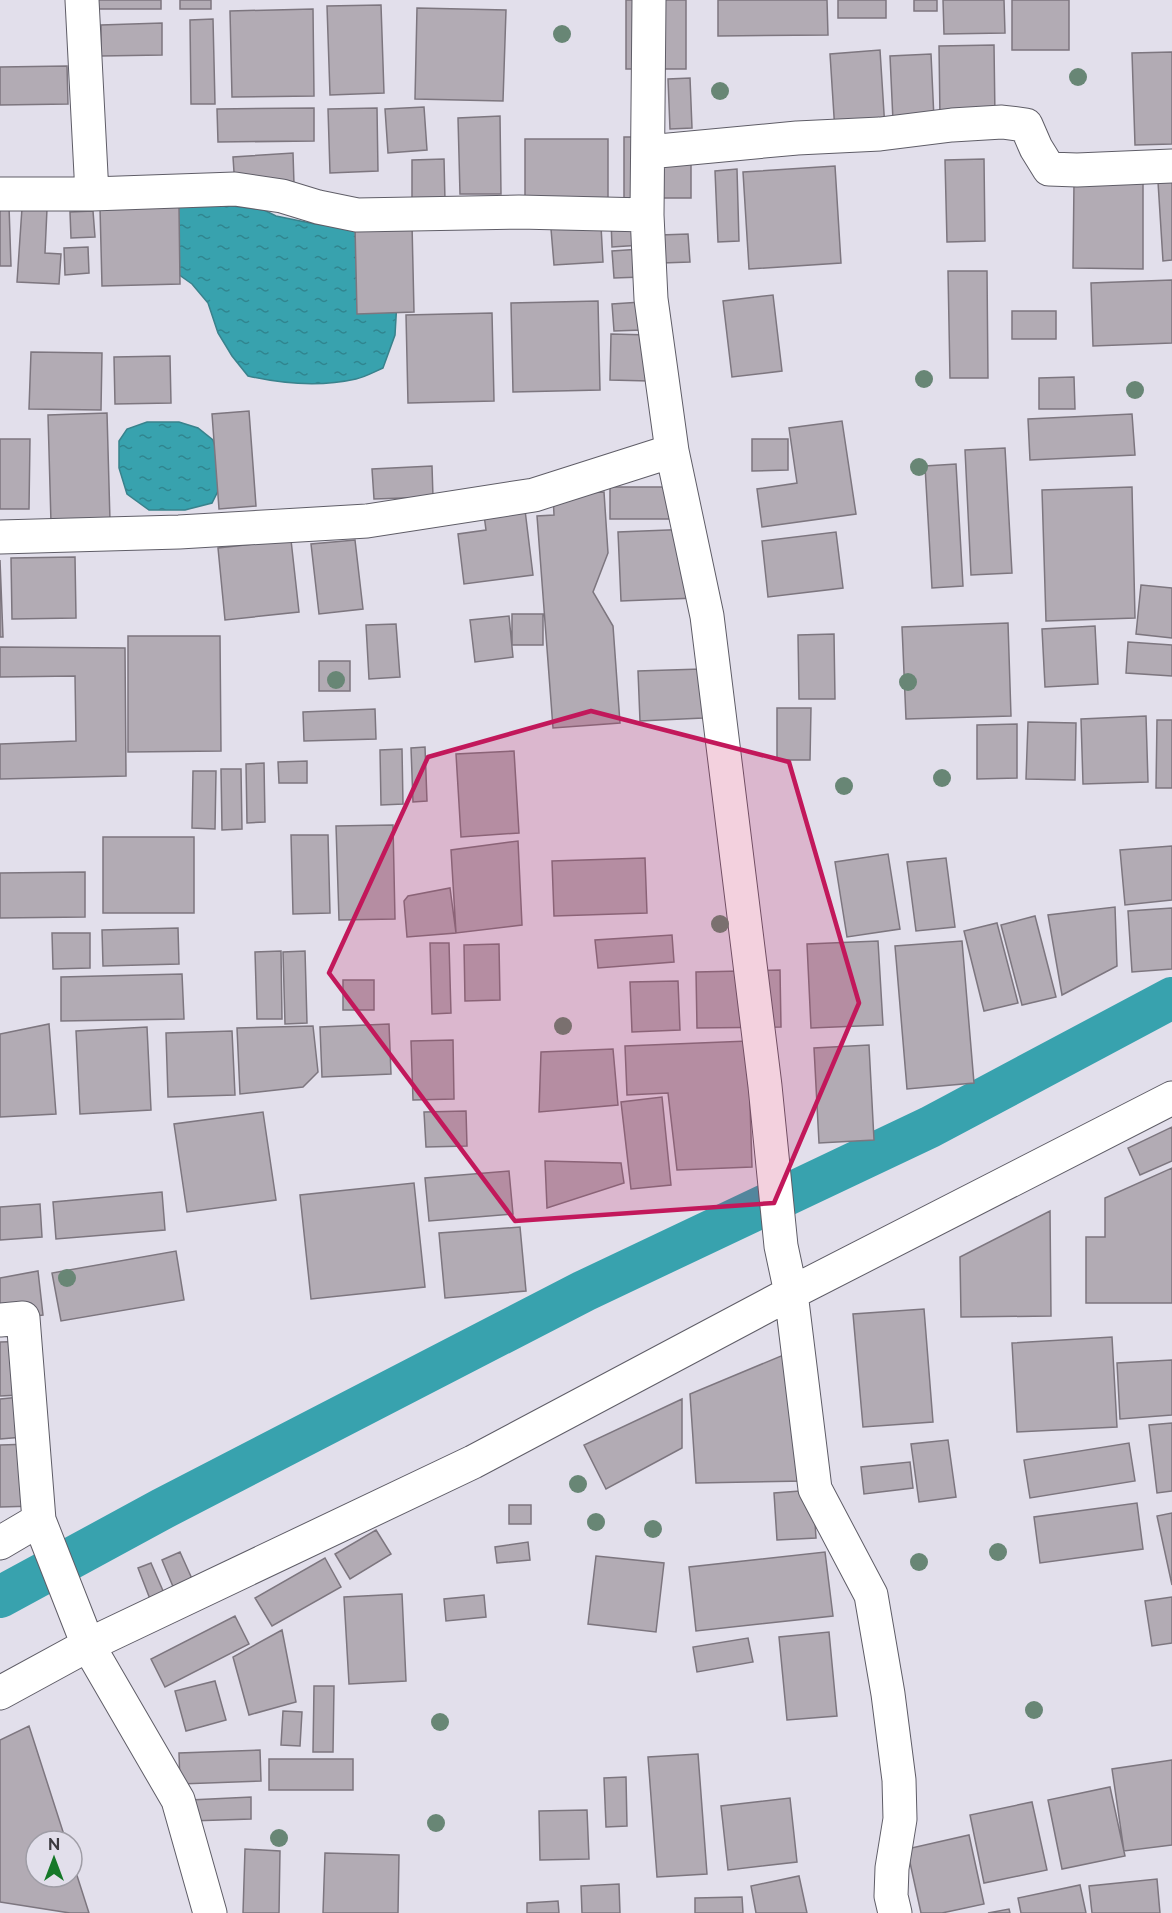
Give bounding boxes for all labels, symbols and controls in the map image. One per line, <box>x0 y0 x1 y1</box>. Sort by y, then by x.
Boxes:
north arrow <box>24 1829 84 1889</box>
text: N <box>48 1835 60 1854</box>

